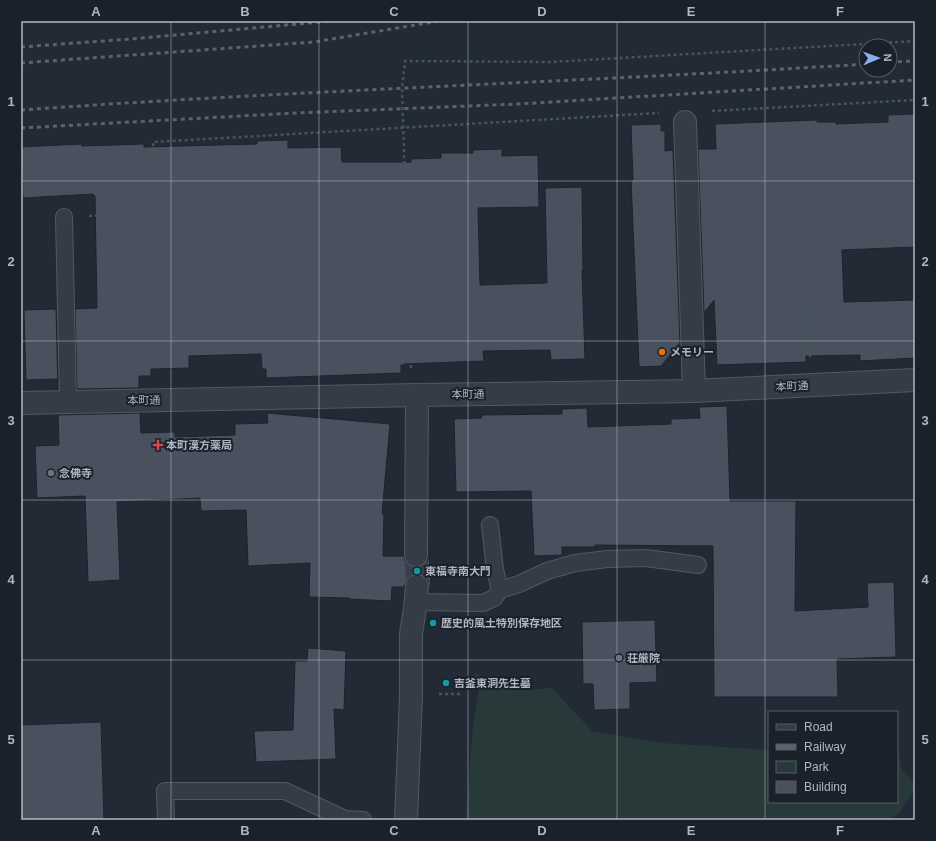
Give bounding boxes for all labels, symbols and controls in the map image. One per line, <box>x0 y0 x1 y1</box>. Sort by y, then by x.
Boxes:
text: A <box>91 4 101 19</box>
text: B <box>240 4 250 19</box>
text: C <box>389 4 399 19</box>
text: D <box>537 4 547 19</box>
text: E <box>687 4 696 19</box>
text: F <box>836 4 844 19</box>
north arrow <box>858 38 898 78</box>
text: N <box>882 53 894 62</box>
text: 1 <box>7 94 15 109</box>
text: 1 <box>921 94 929 109</box>
text: 2 <box>7 254 15 269</box>
text: 2 <box>921 254 929 269</box>
place label: メモリー <box>670 346 714 358</box>
marker: メモリー <box>657 347 667 357</box>
street label: 本町通 <box>775 379 809 393</box>
street label: 本町通 <box>451 388 485 400</box>
street label: 本町通 <box>127 394 161 406</box>
text: 3 <box>7 413 15 428</box>
text: 3 <box>921 413 929 428</box>
place label: 本町漢方薬局 <box>166 439 232 451</box>
marker: 本町漢方薬局 <box>153 440 163 450</box>
place label: 念佛寺 <box>59 467 92 479</box>
marker: 念佛寺 <box>46 468 56 478</box>
place label: 東福寺南大門 <box>425 565 491 577</box>
marker: 東福寺南大門 <box>412 566 422 576</box>
text: 4 <box>7 572 15 587</box>
text: 4 <box>921 572 929 587</box>
place label: 歴史的風土特別保存地区 <box>441 617 562 629</box>
marker: 歴史的風土特別保存地区 <box>428 618 438 628</box>
place label: 荘厳院 <box>627 652 660 664</box>
marker: 荘厳院 <box>614 653 624 663</box>
place label: 吉釜東洞先生墓 <box>454 677 531 689</box>
marker: 吉釜東洞先生墓 <box>441 678 451 688</box>
legend <box>768 711 898 803</box>
text: Road <box>804 720 833 734</box>
text: 5 <box>7 732 15 747</box>
text: 5 <box>921 732 929 747</box>
text: Railway <box>804 740 846 754</box>
text: Park <box>804 760 830 774</box>
text: Building <box>804 780 847 794</box>
text: A <box>91 823 101 838</box>
text: B <box>240 823 250 838</box>
text: C <box>389 823 399 838</box>
text: D <box>537 823 547 838</box>
text: E <box>687 823 696 838</box>
text: F <box>836 823 844 838</box>

